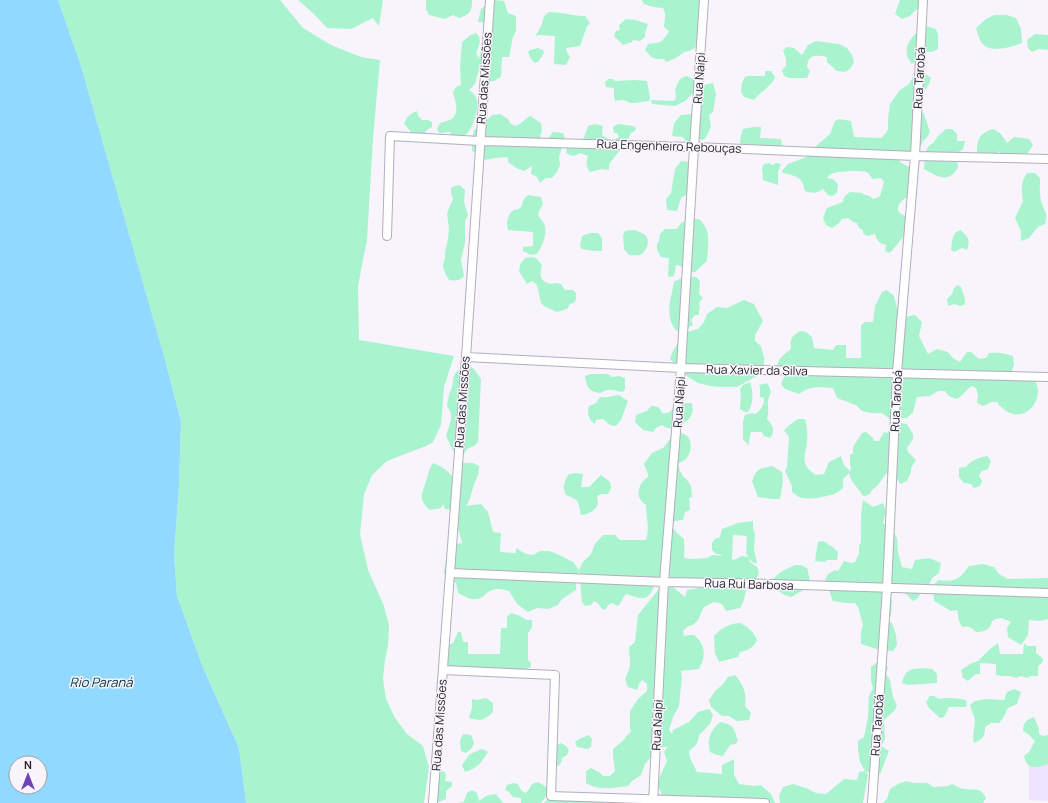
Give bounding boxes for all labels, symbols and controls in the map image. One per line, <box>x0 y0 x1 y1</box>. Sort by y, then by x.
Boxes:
street label: Rua das Missões <box>472 31 496 125</box>
street label: Rua Tarobá <box>909 47 929 109</box>
street label: Rua Naipi <box>689 52 709 104</box>
street label: Rua Engenheiro Rebouças <box>596 135 742 157</box>
street label: Rua das Missões <box>450 355 474 449</box>
street label: Rua Xavier da Silva <box>706 361 808 379</box>
street label: Rua Tarobá <box>886 370 906 432</box>
street label: Rua Naipi <box>669 376 689 428</box>
street label: Rua Rui Barbosa <box>704 574 794 594</box>
water label: Rio Paraná <box>70 673 133 691</box>
street label: Rua das Missões <box>427 678 451 772</box>
street label: Rua Tarobá <box>866 694 888 756</box>
street label: Rua Naipi <box>647 699 667 751</box>
north arrow <box>8 755 48 795</box>
text: N <box>24 757 32 772</box>

